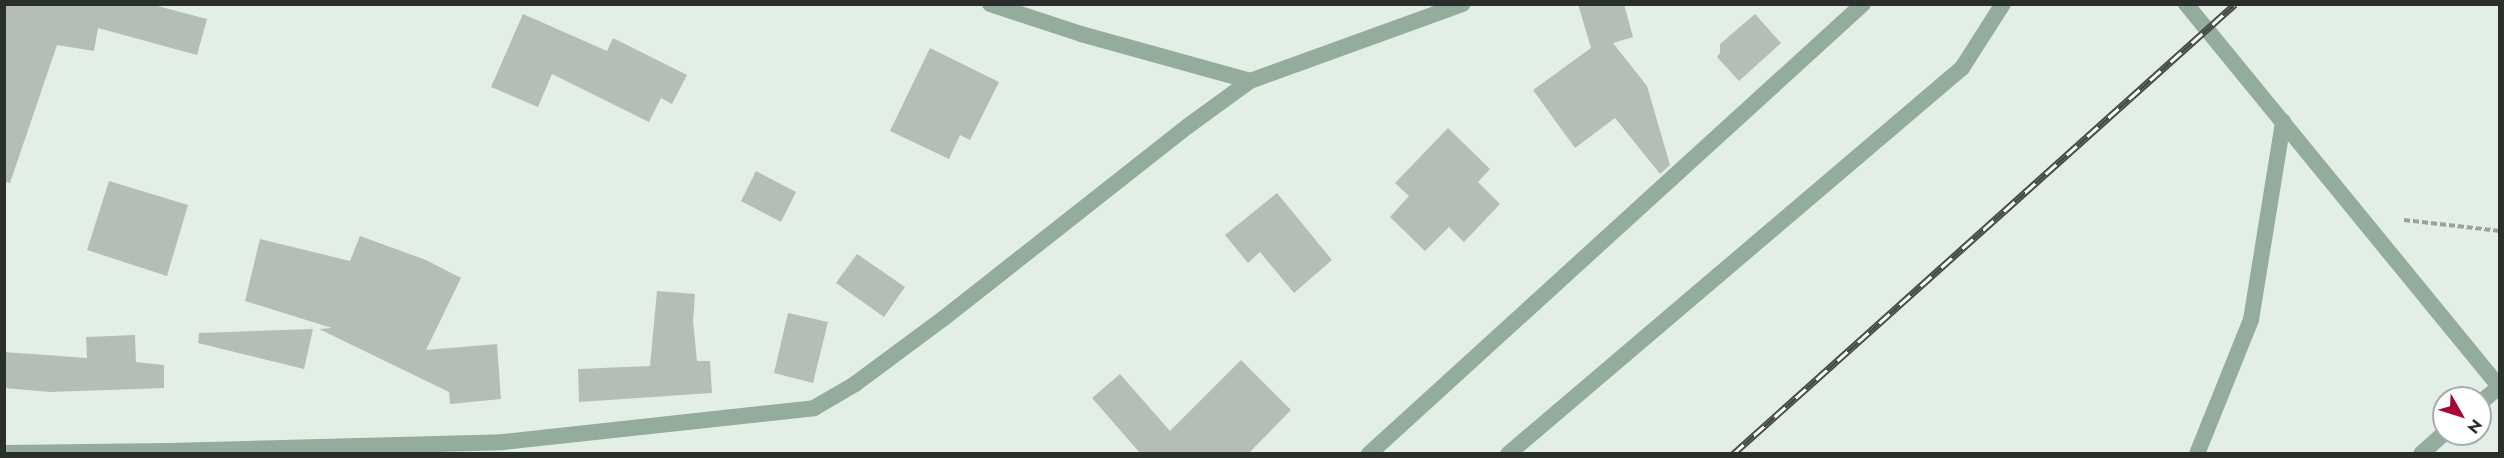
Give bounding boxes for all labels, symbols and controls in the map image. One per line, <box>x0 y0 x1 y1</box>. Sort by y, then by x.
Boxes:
north arrow <box>2432 386 2492 446</box>
text: N <box>2462 414 2488 439</box>

